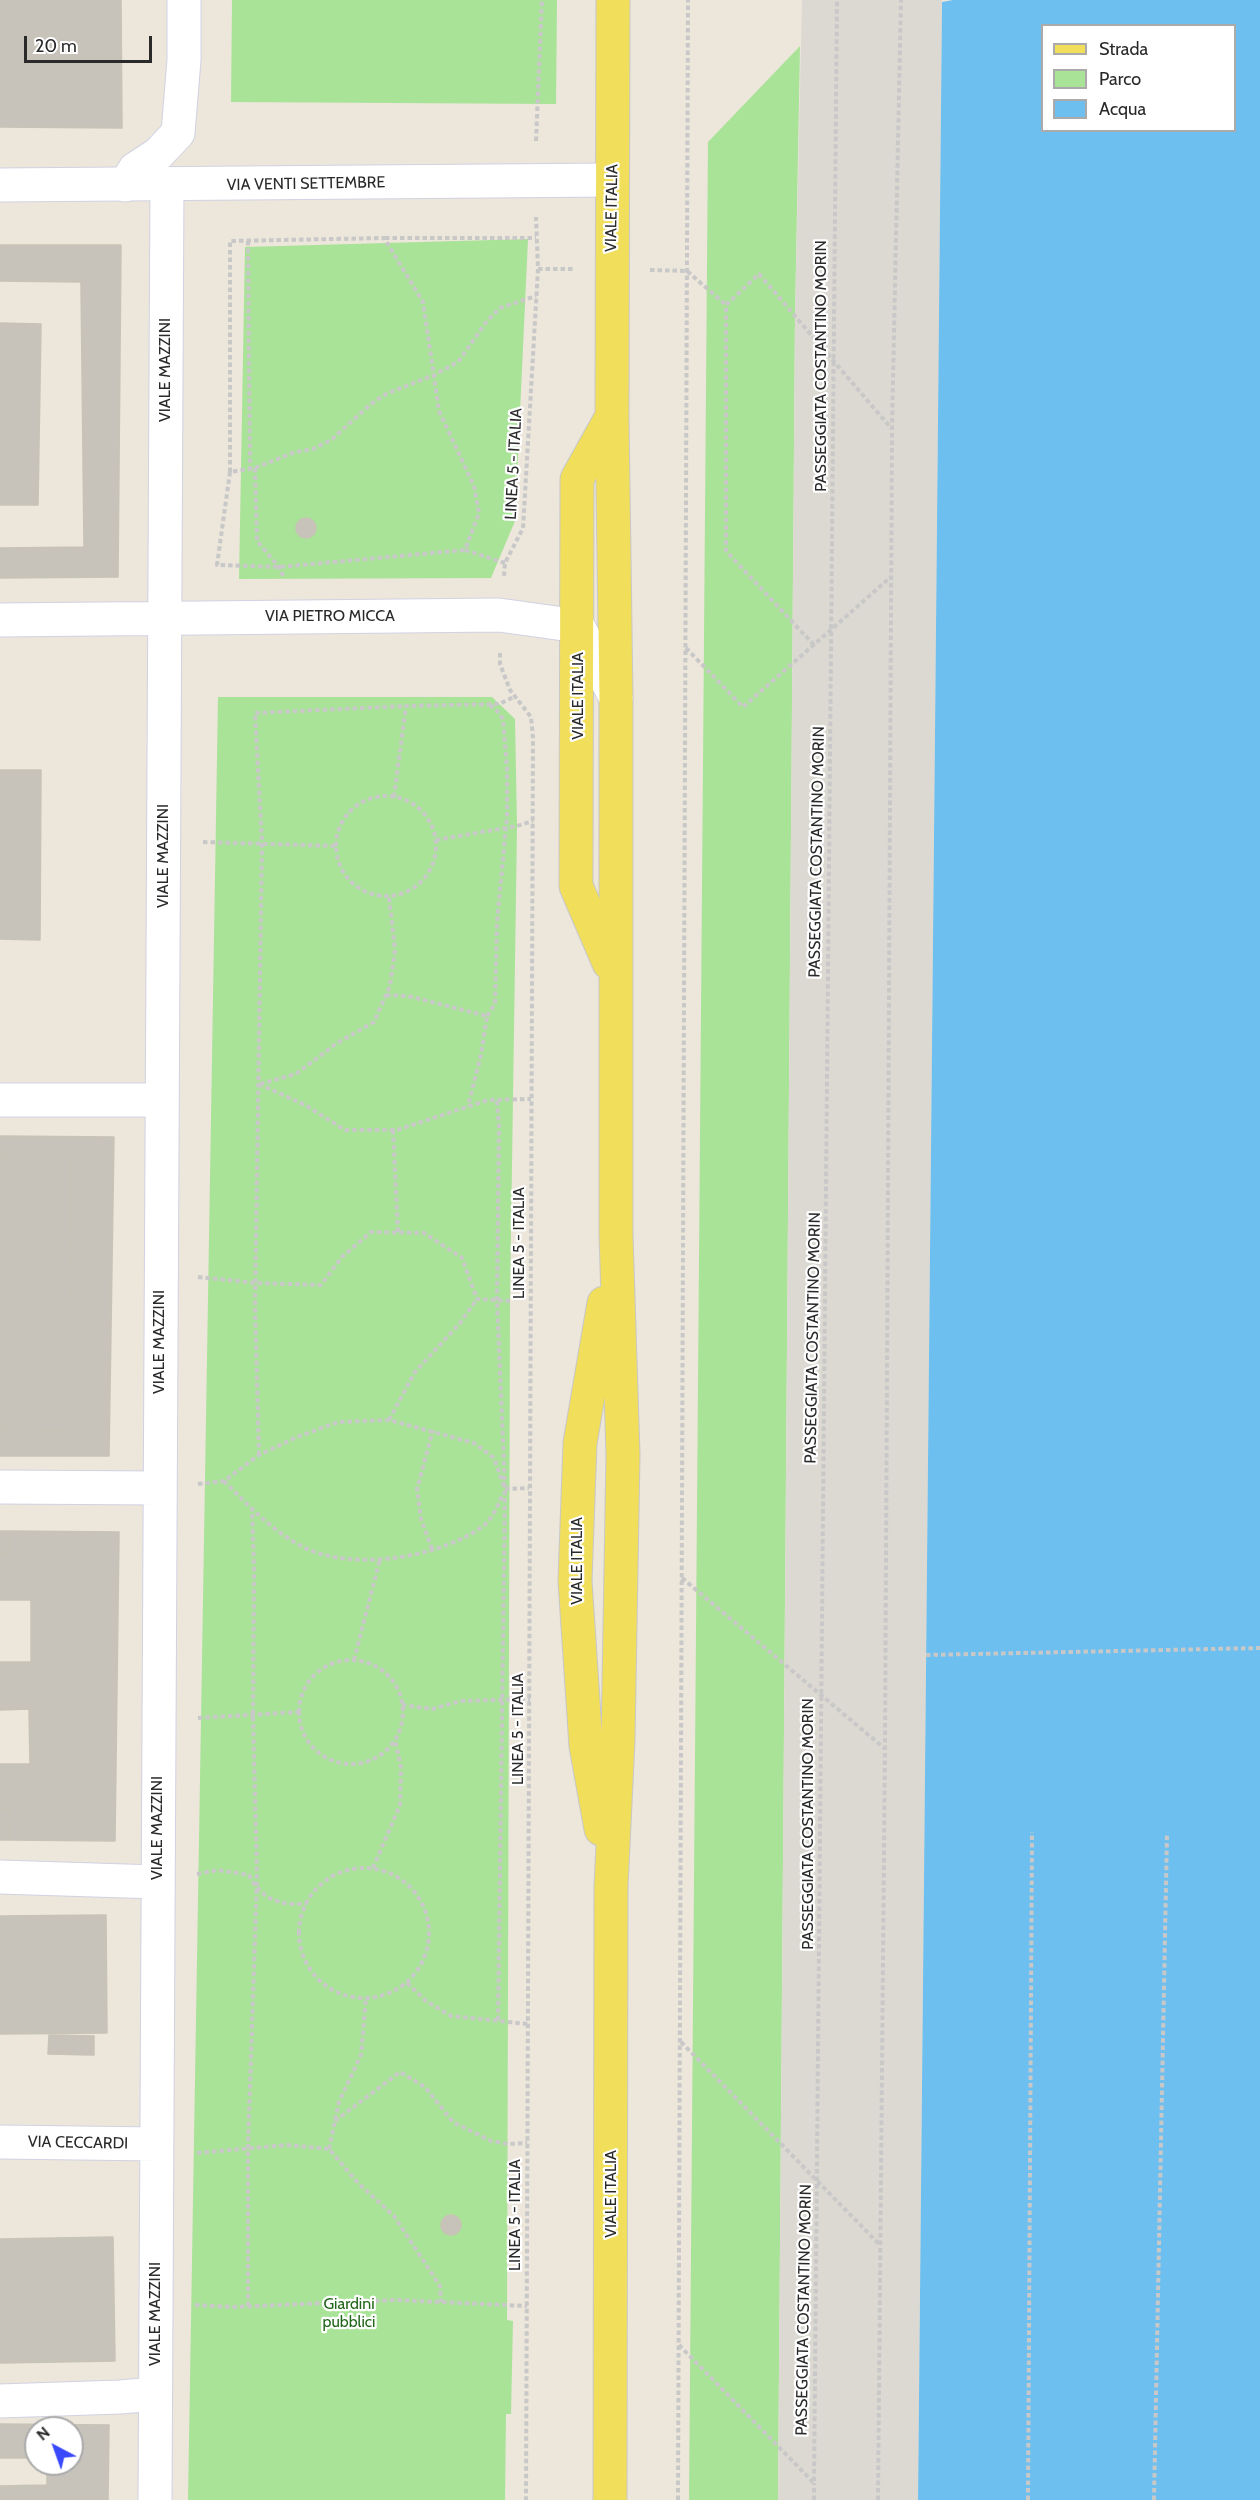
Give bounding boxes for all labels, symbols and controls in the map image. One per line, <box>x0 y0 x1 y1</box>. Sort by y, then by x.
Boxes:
scale bar <box>27 24 154 62</box>
legend <box>1041 24 1236 132</box>
text: 20 m <box>35 35 77 57</box>
text: Strada <box>1099 38 1148 60</box>
text: Parco <box>1099 68 1141 90</box>
text: Acqua <box>1099 98 1146 120</box>
street label: VIALE ITALIA <box>602 164 622 252</box>
street label: VIA VENTI SETTEMBRE <box>227 173 385 195</box>
street label: PASSEGGIATA COSTANTINO MORIN <box>811 240 831 492</box>
street label: VIALE MAZZINI <box>155 318 175 422</box>
street label: LINEA 5 - ITALIA <box>501 408 527 520</box>
street label: VIA PIETRO MICCA <box>265 606 395 626</box>
street label: VIALE ITALIA <box>568 652 588 740</box>
street label: PASSEGGIATA COSTANTINO MORIN <box>805 726 829 978</box>
street label: VIALE MAZZINI <box>153 804 173 908</box>
street label: LINEA 5 - ITALIA <box>509 1187 529 1299</box>
street label: PASSEGGIATA COSTANTINO MORIN <box>801 1212 825 1464</box>
street label: VIALE MAZZINI <box>149 1290 169 1394</box>
street label: VIALE ITALIA <box>567 1517 587 1605</box>
street label: LINEA 5 - ITALIA <box>508 1673 528 1785</box>
street label: PASSEGGIATA COSTANTINO MORIN <box>798 1698 818 1950</box>
street label: VIALE MAZZINI <box>147 1776 167 1880</box>
street label: VIA CECCARDI <box>28 2133 128 2153</box>
street label: VIALE ITALIA <box>601 2150 621 2238</box>
street label: LINEA 5 - ITALIA <box>505 2159 525 2271</box>
street label: PASSEGGIATA COSTANTINO MORIN <box>792 2184 816 2436</box>
street label: VIALE MAZZINI <box>145 2262 165 2366</box>
park label: Giardini pubblici <box>323 2294 375 2332</box>
north arrow <box>24 2416 84 2476</box>
text: N <box>33 2423 54 2444</box>

